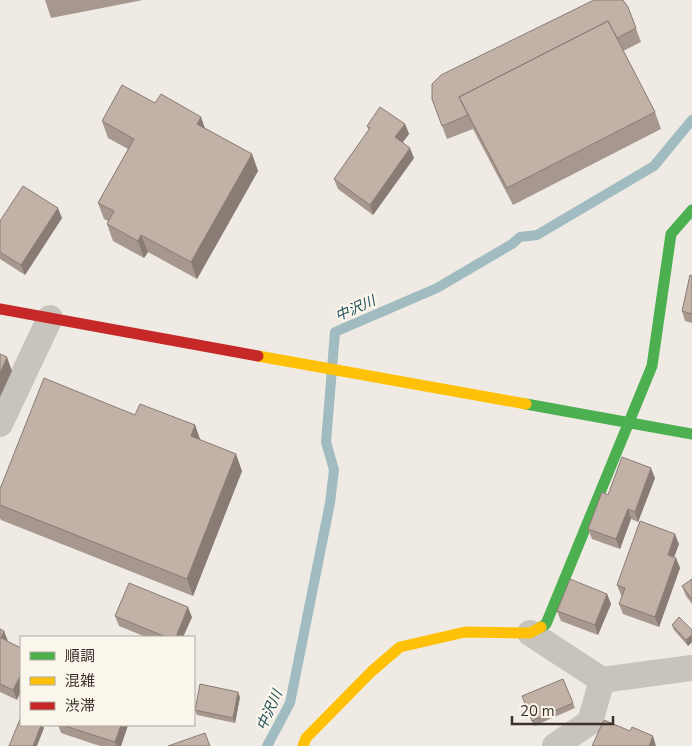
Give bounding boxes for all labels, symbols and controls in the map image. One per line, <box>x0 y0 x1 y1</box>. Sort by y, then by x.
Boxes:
water label: 中沢川 <box>332 290 380 326</box>
legend <box>20 636 195 726</box>
text: 順調 <box>65 646 95 666</box>
text: 混雑 <box>65 671 95 691</box>
water label: 中沢川 <box>252 685 287 733</box>
scale bar <box>512 694 613 726</box>
text: 渋滞 <box>65 696 95 716</box>
text: 20 m <box>520 701 555 721</box>

